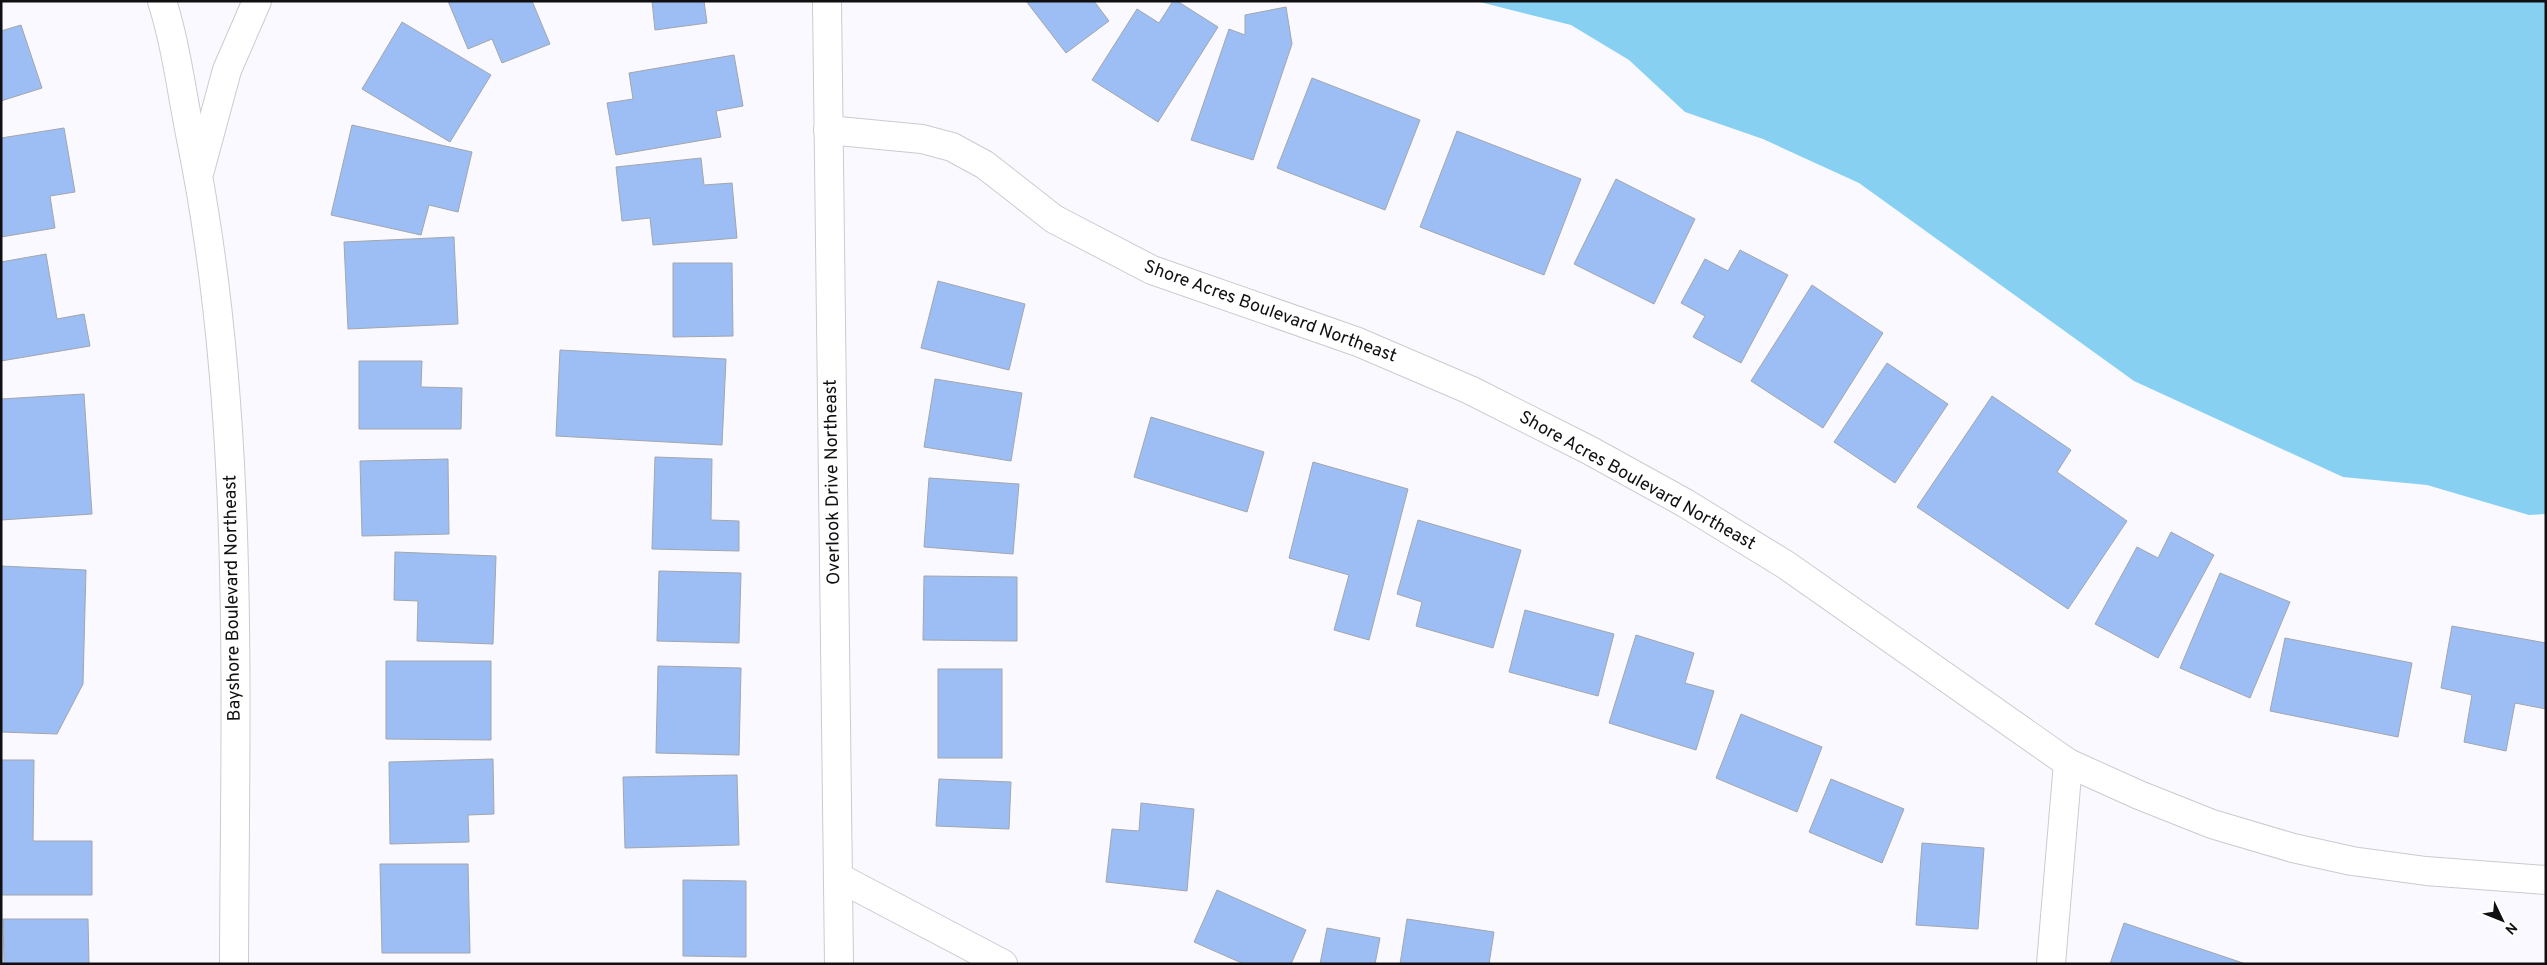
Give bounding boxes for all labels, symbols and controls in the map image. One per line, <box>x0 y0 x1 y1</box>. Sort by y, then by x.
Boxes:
street label: Shore Acres Boulevard Northeast <box>1140 255 1400 369</box>
street label: Overlook Drive Northeast <box>820 379 846 585</box>
street label: Shore Acres Boulevard Northeast <box>1515 406 1759 556</box>
street label: Bayshore Boulevard Northeast <box>219 475 247 721</box>
north arrow <box>2477 895 2527 945</box>
text: N <box>2501 918 2520 937</box>

